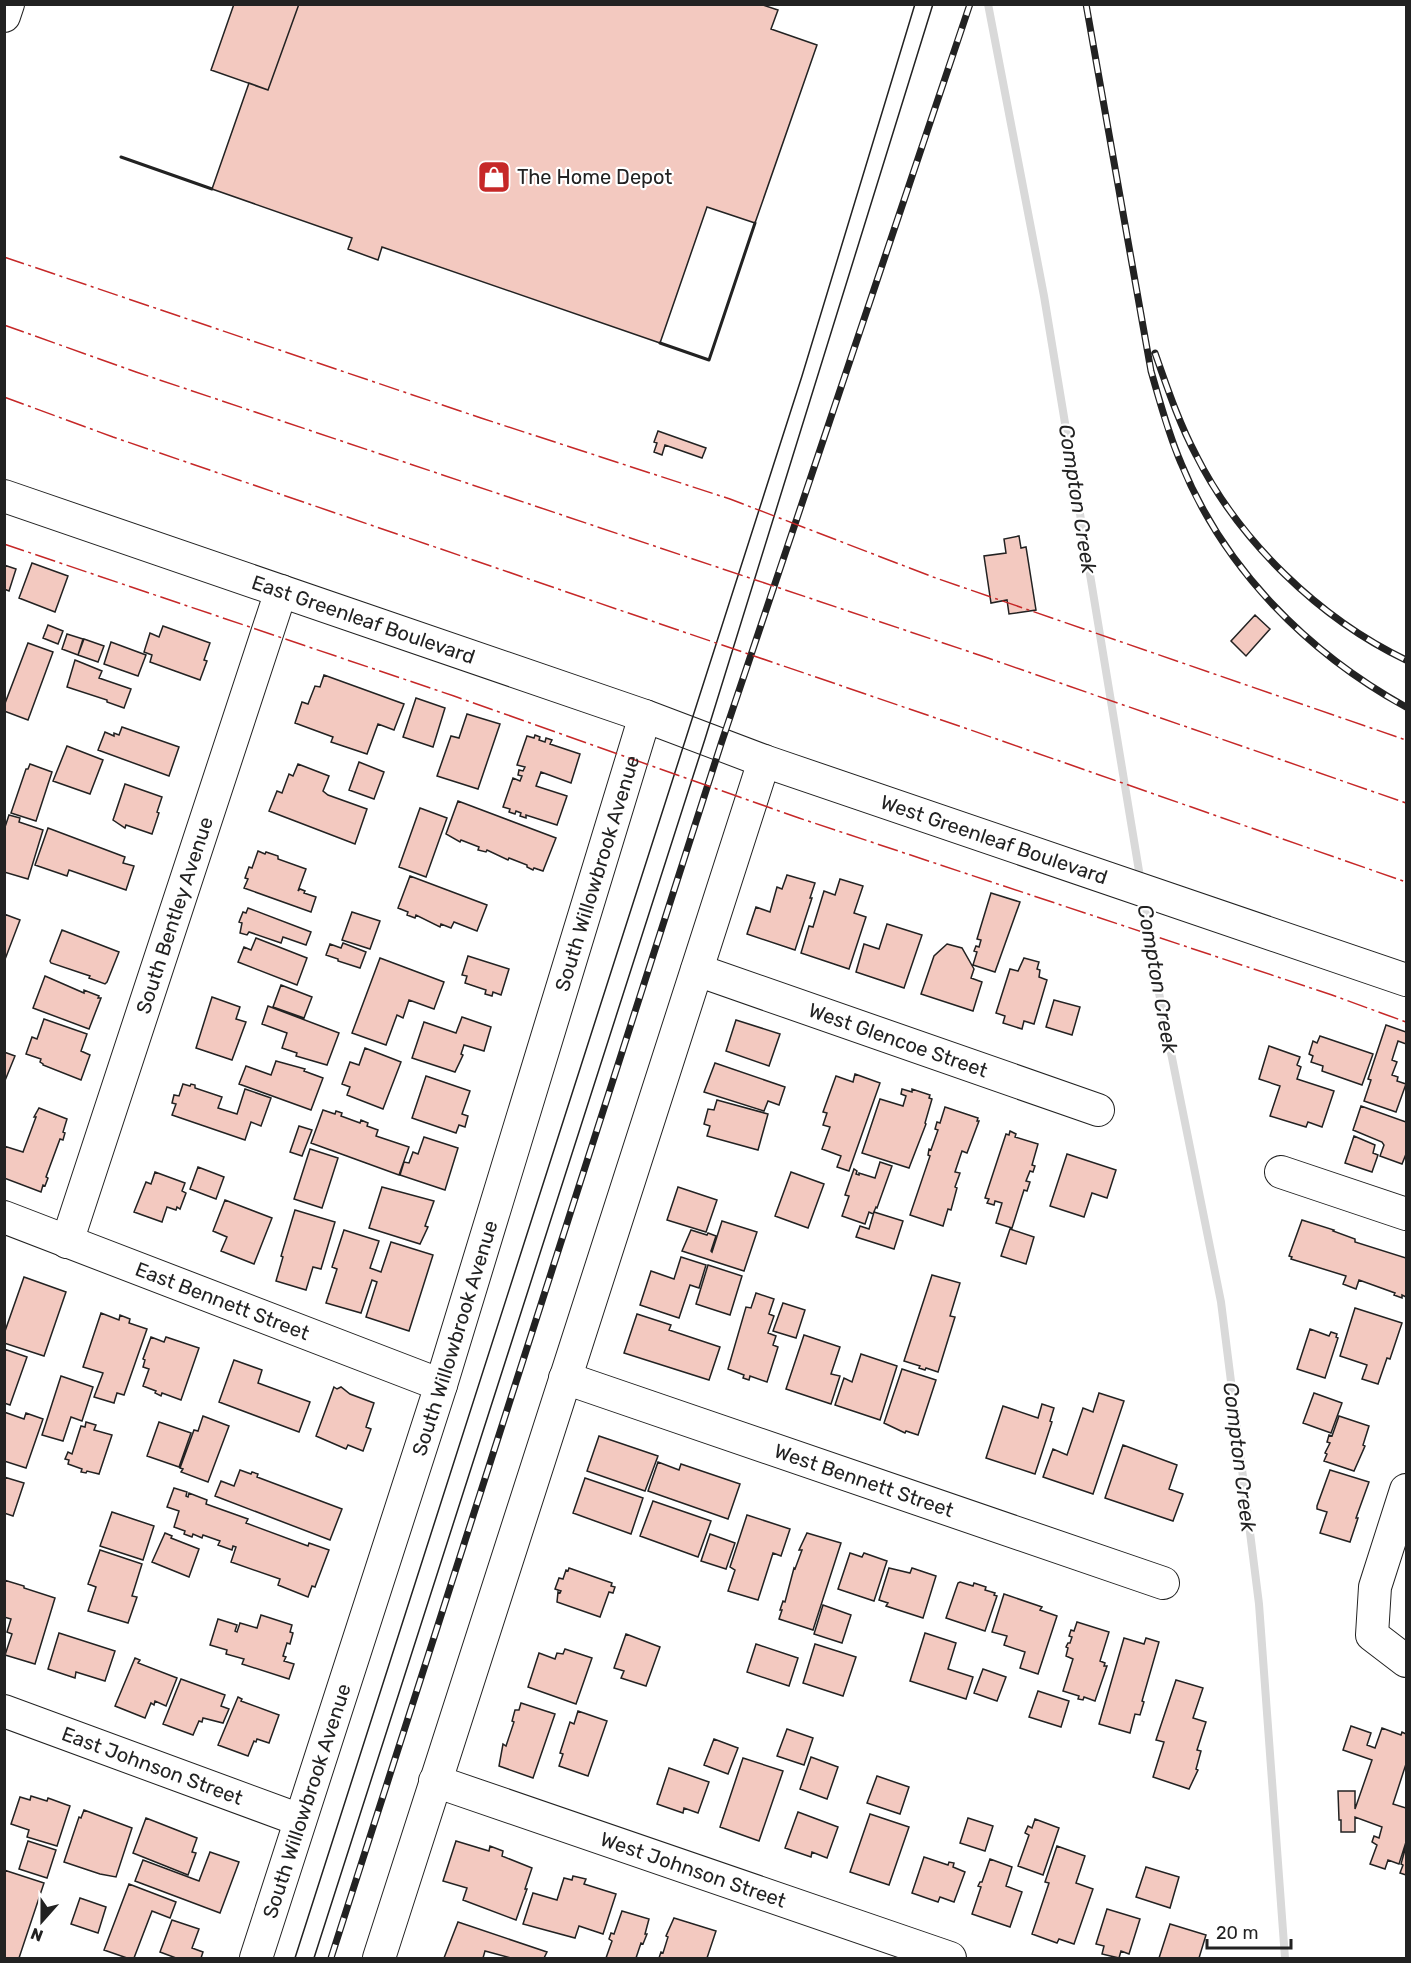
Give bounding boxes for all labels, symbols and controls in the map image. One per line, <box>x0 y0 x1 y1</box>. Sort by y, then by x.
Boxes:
shop icon: The Home Depot <box>476 159 512 195</box>
place label: The Home Depot <box>517 165 672 189</box>
water label: Compton Creek <box>1054 422 1102 577</box>
street label: East Greenleaf Boulevard <box>249 570 478 669</box>
street label: South Willowbrook Avenue <box>550 753 644 994</box>
street label: West Greenleaf Boulevard <box>877 790 1111 889</box>
street label: South Bentley Avenue <box>131 814 218 1017</box>
water label: Compton Creek <box>1133 902 1184 1057</box>
street label: West Glencoe Street <box>805 998 991 1083</box>
street label: South Willowbrook Avenue <box>407 1217 503 1459</box>
street label: East Bennett Street <box>132 1257 313 1345</box>
water label: Compton Creek <box>1218 1380 1262 1535</box>
street label: West Bennett Street <box>771 1439 957 1522</box>
street label: South Willowbrook Avenue <box>258 1681 356 1921</box>
street label: East Johnson Street <box>58 1721 246 1810</box>
street label: West Johnson Street <box>597 1827 789 1913</box>
north arrow <box>12 1891 72 1951</box>
scale bar <box>1207 1912 1291 1950</box>
text: 20 m <box>1216 1922 1258 1944</box>
text: N <box>28 1924 46 1945</box>

